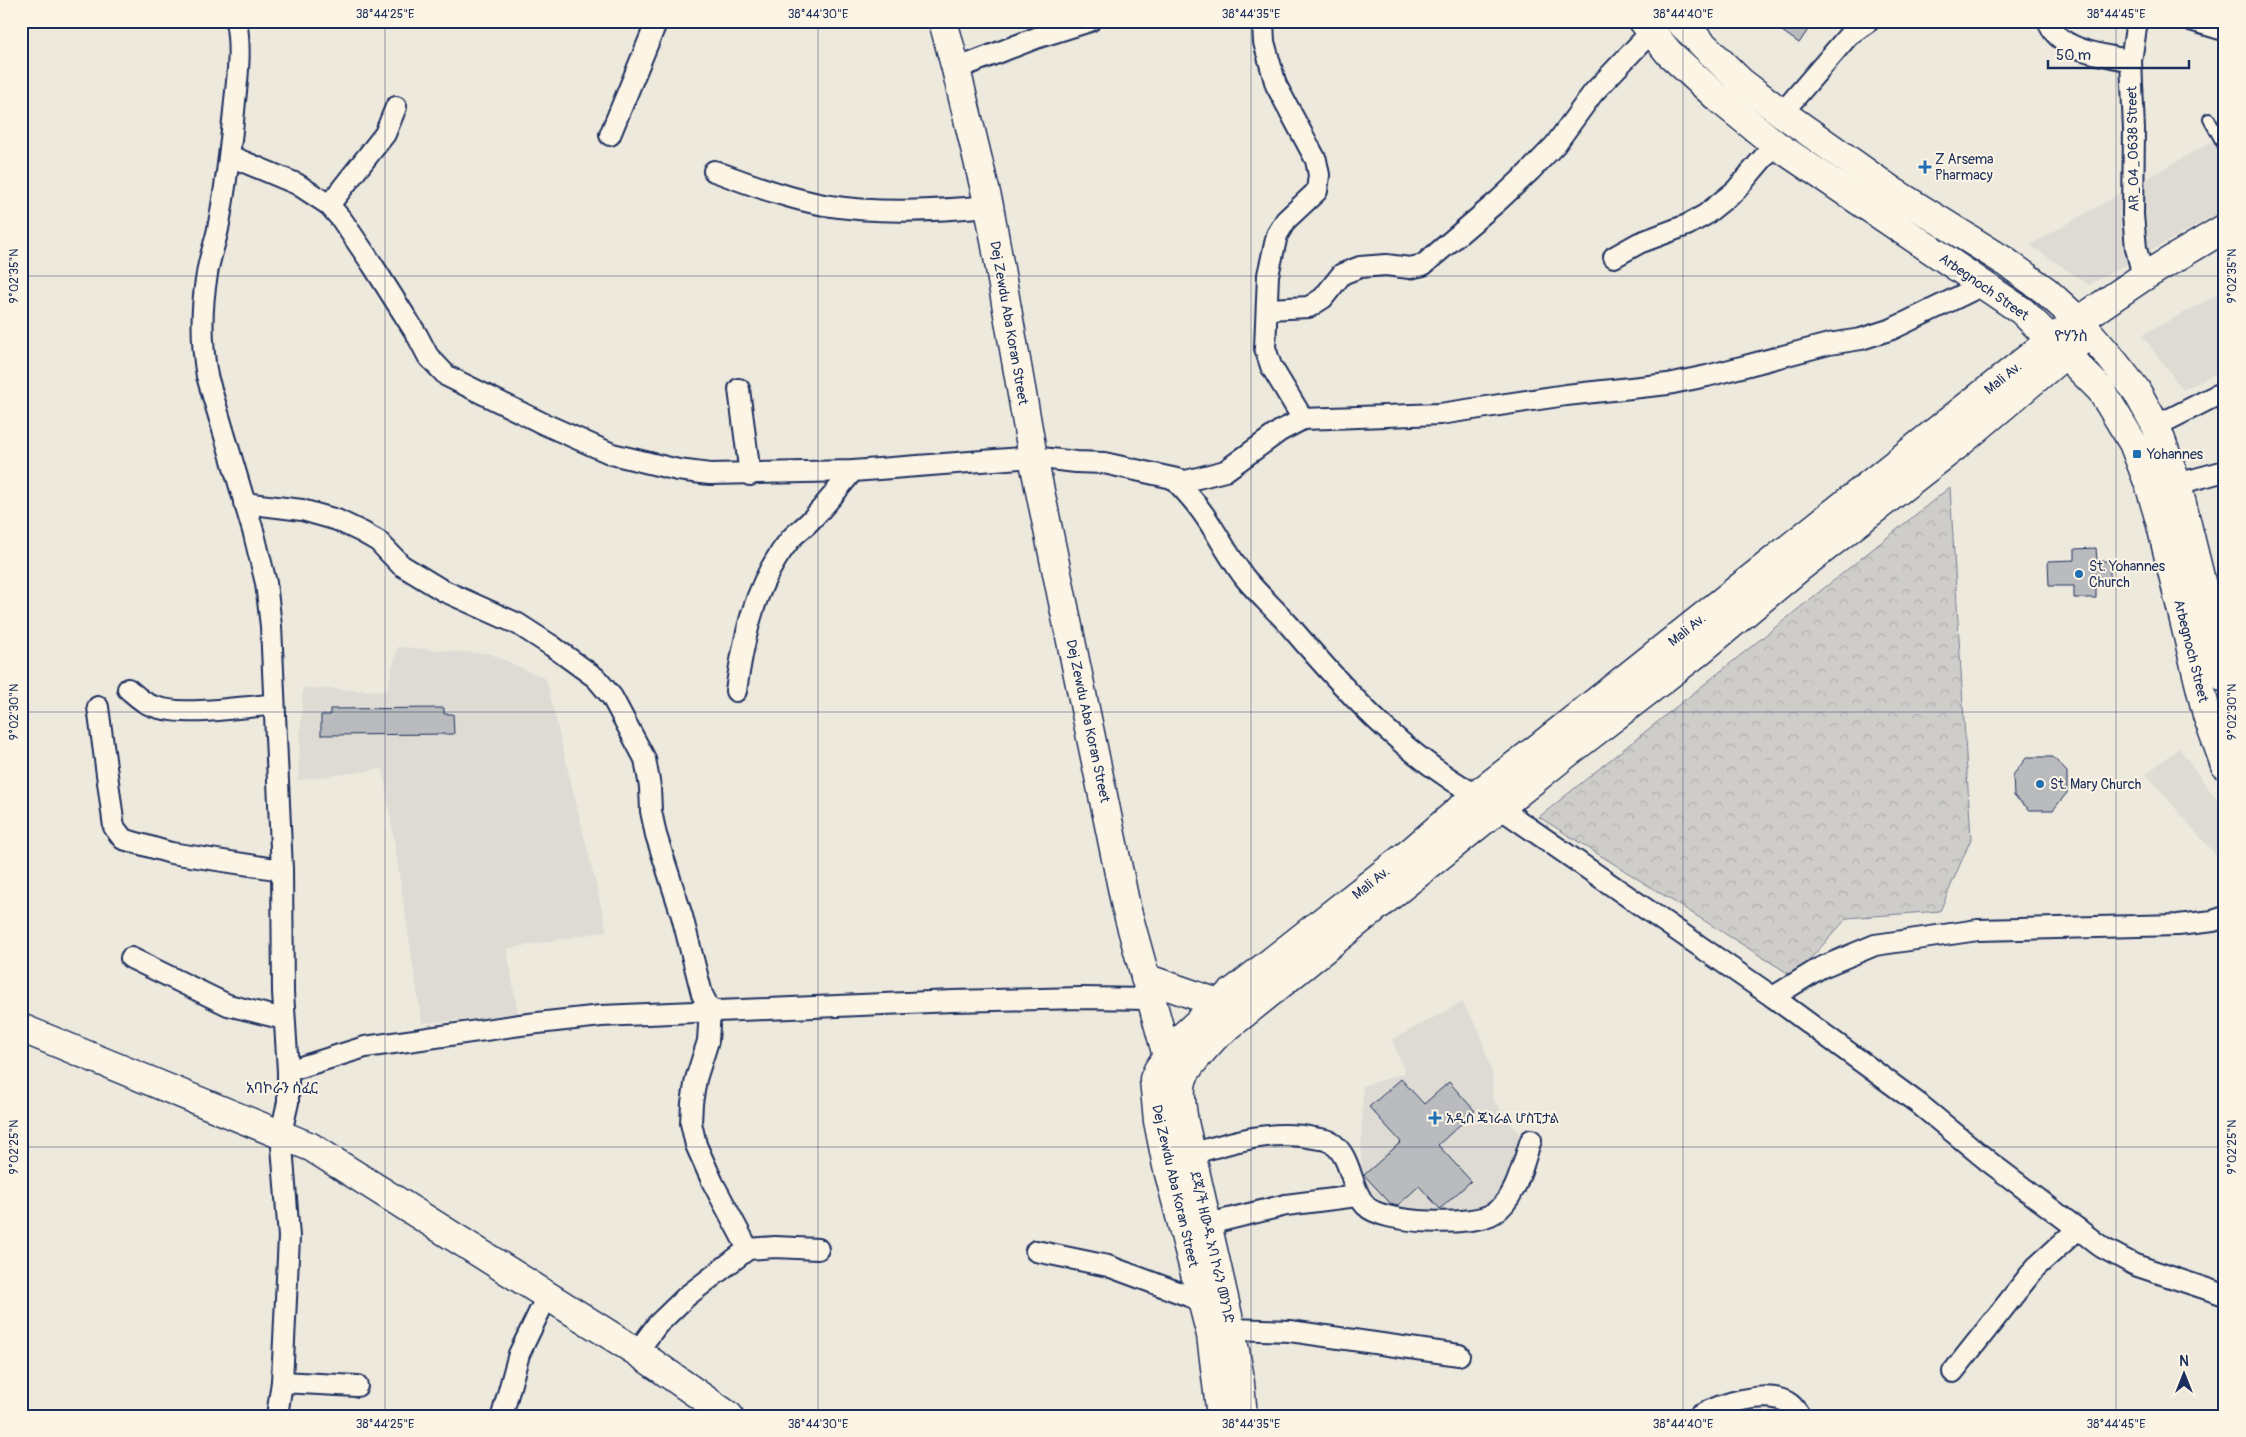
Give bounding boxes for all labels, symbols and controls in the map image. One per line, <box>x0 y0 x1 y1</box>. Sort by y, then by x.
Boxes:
text: 38°44'25"E <box>356 7 414 22</box>
text: 38°44'30"E <box>788 7 848 22</box>
text: 38°44'35"E <box>1222 7 1280 22</box>
text: 38°44'40"E <box>1653 7 1713 22</box>
text: 38°44'45"E <box>2087 7 2145 22</box>
scale bar <box>2048 38 2190 70</box>
text: 50 m <box>2056 46 2091 65</box>
street label: AR_04_0638 Street <box>2123 86 2143 212</box>
place label: Z Arsema Pharmacy <box>1935 151 1994 184</box>
marker: Z Arsema Pharmacy <box>1919 161 1931 173</box>
street label: Dej Zewdu Aba Koran Street <box>986 240 1032 407</box>
text: 9°02'35"N <box>7 249 22 303</box>
text: 9°02'35"N <box>2225 249 2240 303</box>
street label: Arbegnoch Street <box>1936 250 2032 324</box>
district label: ዮሃንስ <box>2054 327 2088 346</box>
street label: Mali Av. <box>1981 358 2025 398</box>
place label: Yohannes <box>2146 446 2204 463</box>
marker: Yohannes <box>2131 448 2143 460</box>
place label: St. Yohannes Church <box>2089 558 2166 591</box>
marker: St. Yohannes Church <box>2073 568 2085 580</box>
street label: Arbegnoch Street <box>2170 598 2212 704</box>
street label: Mali Av. <box>1665 610 1709 650</box>
street label: Dej Zewdu Aba Koran Street <box>1062 638 1114 804</box>
text: 9°02'30"N <box>7 684 22 740</box>
text: 9°02'30"N <box>2225 684 2240 740</box>
place label: St. Mary Church <box>2050 776 2141 793</box>
marker: St. Mary Church <box>2034 778 2046 790</box>
street label: Mali Av. <box>1349 863 1393 903</box>
district label: አባኮራን ሰፈር <box>246 1079 318 1098</box>
street label: Dej Zewdu Aba Koran Street <box>1148 1103 1202 1269</box>
place label: አዲስ ጄነራል ሆስፒታል <box>1446 1110 1560 1127</box>
marker: አዲስ ጄነራል ሆስፒታል <box>1428 1111 1442 1125</box>
text: 9°02'25"N <box>7 1120 22 1174</box>
text: 9°02'25"N <box>2225 1120 2240 1174</box>
street label: ደጃ/ች ዘውዱ አባ ኮራን መንገድ <box>1186 1169 1238 1325</box>
north arrow <box>2158 1350 2208 1400</box>
text: N <box>2179 1353 2189 1370</box>
text: 38°44'25"E <box>356 1417 414 1432</box>
text: 38°44'30"E <box>788 1417 848 1432</box>
text: 38°44'35"E <box>1222 1417 1280 1432</box>
text: 38°44'40"E <box>1653 1417 1713 1432</box>
text: 38°44'45"E <box>2087 1417 2145 1432</box>

